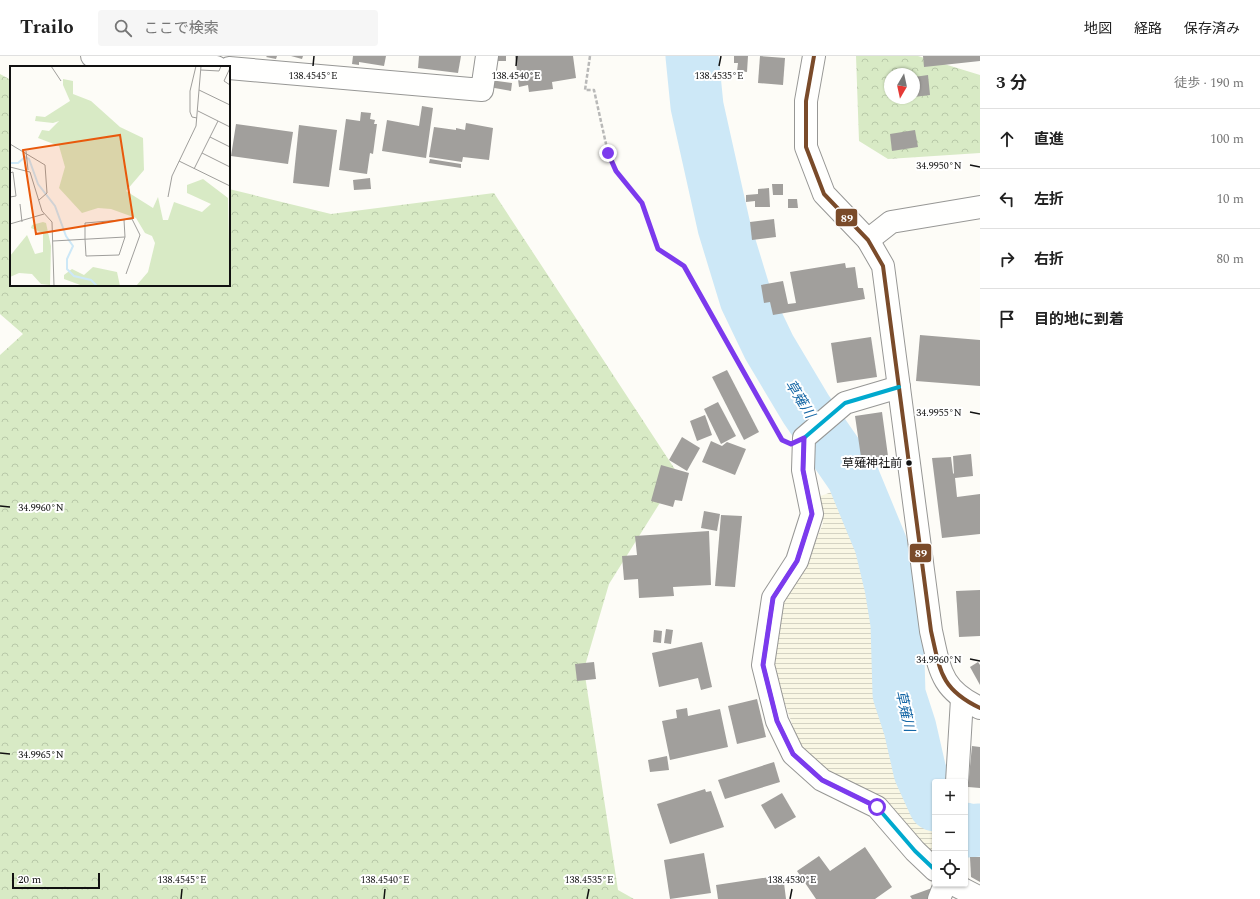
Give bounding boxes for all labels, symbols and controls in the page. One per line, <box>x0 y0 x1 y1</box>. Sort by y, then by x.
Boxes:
search box <box>98 10 378 46</box>
text: Trailo <box>20 13 74 42</box>
icon: search <box>112 17 134 39</box>
text: ここで検索 <box>144 17 219 40</box>
text: 地図 <box>1084 18 1112 39</box>
text: 経路 <box>1134 18 1162 39</box>
text: 保存済み <box>1184 18 1240 39</box>
inset map <box>10 66 230 286</box>
text: 138.4545°E <box>288 68 338 84</box>
text: 138.4540°E <box>491 68 541 84</box>
text: 138.4535°E <box>694 68 744 84</box>
north arrow <box>884 68 920 104</box>
text: 3 分 <box>996 70 1027 96</box>
text: 徒歩 · 190 m <box>1174 73 1244 93</box>
icon: ahead <box>996 128 1018 150</box>
text: 直進 <box>1034 128 1064 151</box>
text: 100 m <box>1210 129 1244 149</box>
route end <box>599 144 617 162</box>
text: 34.9950°N <box>916 158 962 174</box>
icon: left <box>996 188 1018 210</box>
text: 左折 <box>1034 188 1064 211</box>
text: 10 m <box>1217 189 1244 209</box>
line badge: 89 <box>835 208 858 227</box>
text: 89 <box>841 210 853 227</box>
icon: right <box>996 248 1018 270</box>
text: 右折 <box>1034 248 1064 271</box>
text: 80 m <box>1217 249 1244 269</box>
icon: arrive <box>996 308 1018 330</box>
text: 目的地に到着 <box>1034 308 1124 331</box>
water label: 草薙川 <box>780 376 821 424</box>
text: 34.9955°N <box>916 405 962 421</box>
place label: 草薙神社前 <box>842 454 902 473</box>
marker: 草薙神社前 <box>904 458 914 468</box>
text: 34.9960°N <box>18 500 64 516</box>
line badge: 89 <box>909 543 932 563</box>
text: 89 <box>915 545 927 562</box>
text: 34.9960°N <box>916 652 962 668</box>
water label: 草薙川 <box>890 688 920 736</box>
text: 34.9965°N <box>18 747 64 763</box>
map controls <box>932 779 968 887</box>
button: + <box>932 779 968 815</box>
route start <box>868 798 886 816</box>
button: − <box>932 815 968 851</box>
button: locate <box>932 851 968 887</box>
scale bar <box>12 871 100 890</box>
text: 20 m <box>18 871 41 888</box>
text: 138.4545°E <box>157 872 207 888</box>
text: 138.4540°E <box>360 872 410 888</box>
text: 138.4535°E <box>564 872 614 888</box>
text: 138.4530°E <box>767 872 817 888</box>

